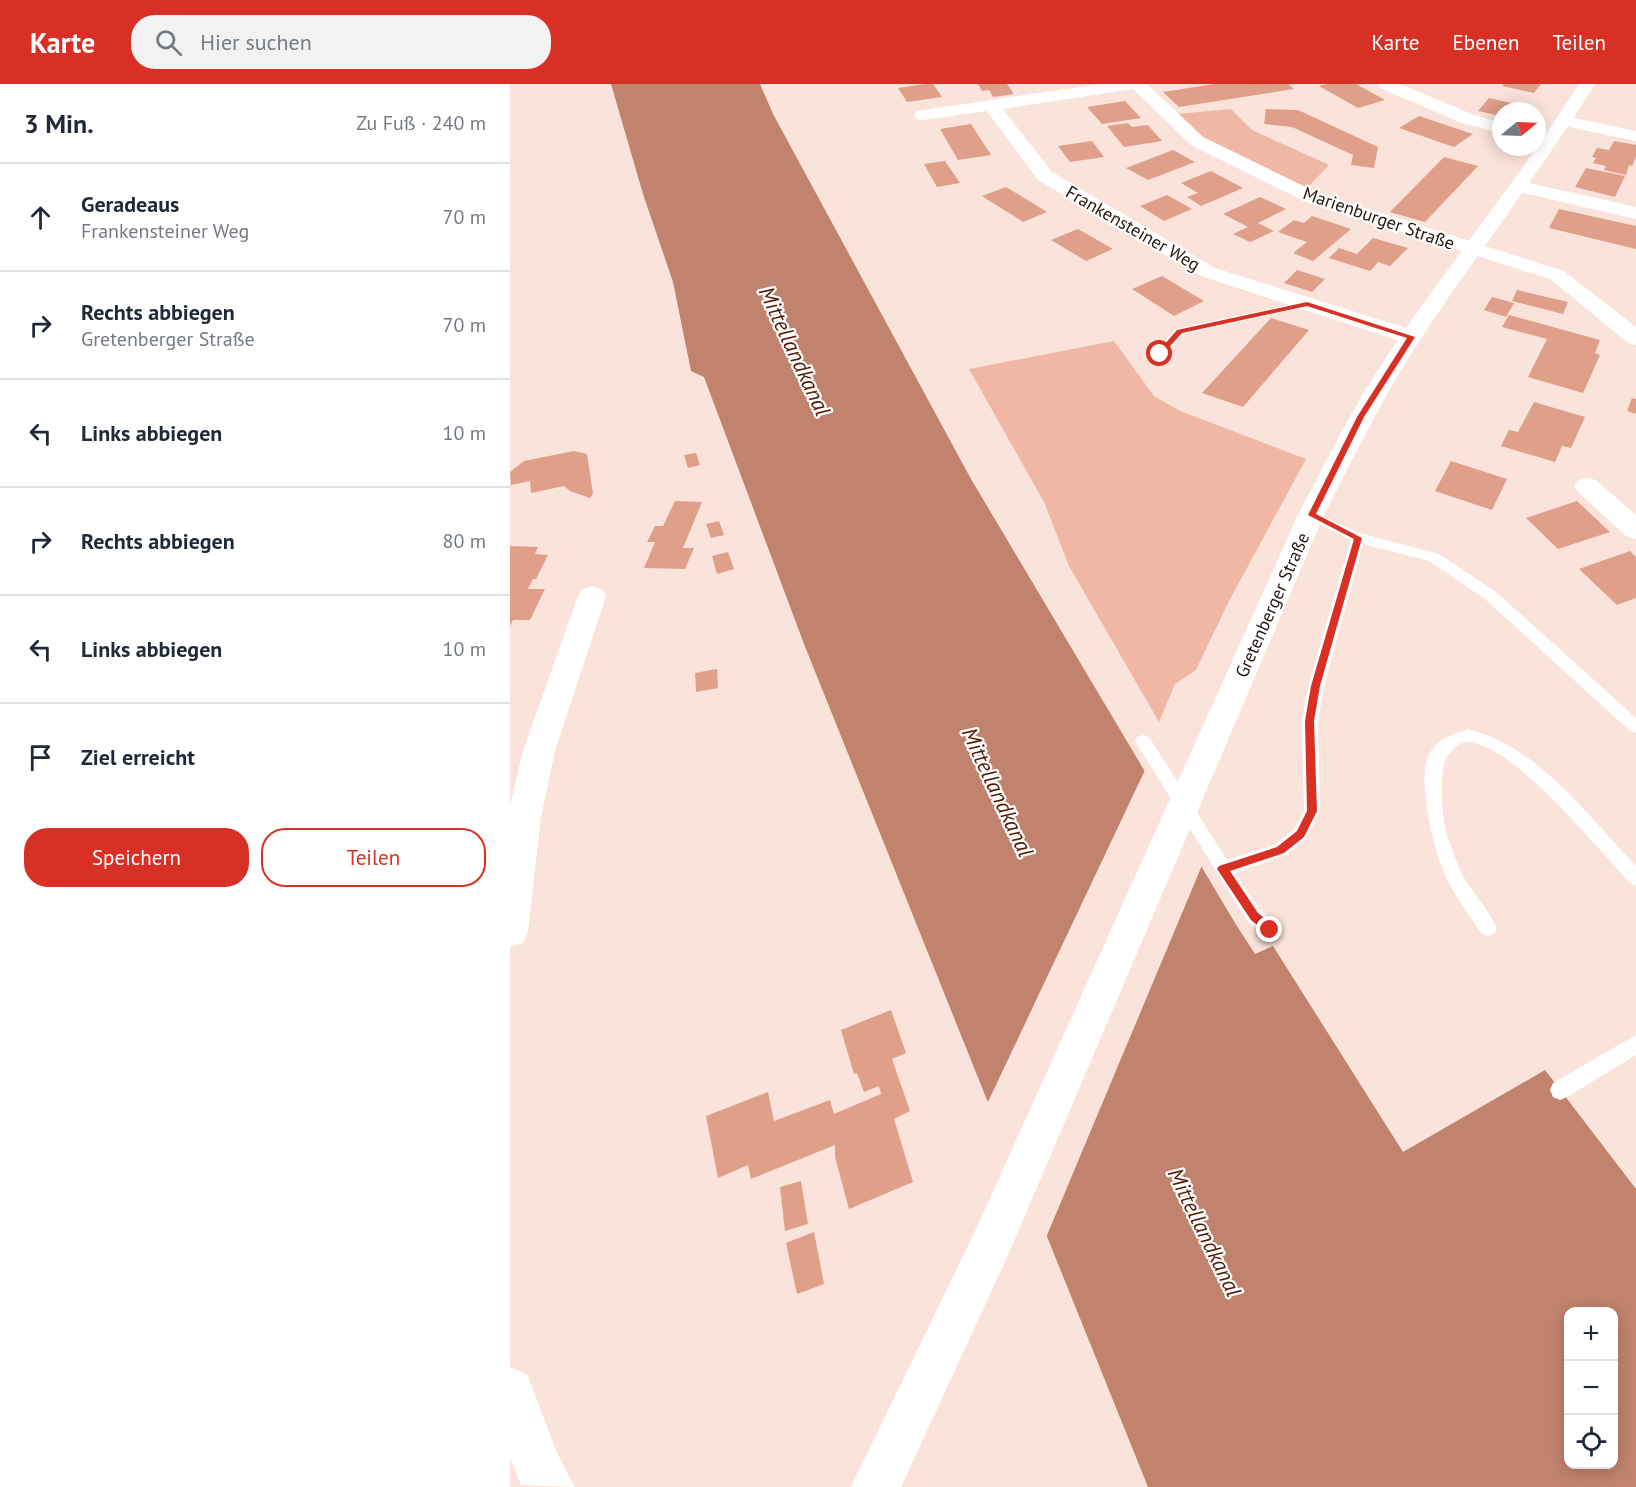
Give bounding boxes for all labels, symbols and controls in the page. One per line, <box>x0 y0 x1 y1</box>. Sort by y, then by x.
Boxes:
search box <box>131 15 551 69</box>
text: Karte <box>30 24 95 61</box>
icon: search <box>152 26 185 59</box>
text: Hier suchen <box>200 28 312 56</box>
text: Karte <box>1372 29 1420 56</box>
text: Ebenen <box>1453 29 1519 56</box>
text: Teilen <box>1552 29 1606 56</box>
north arrow <box>1492 102 1546 156</box>
text: 3 Min. <box>24 107 94 140</box>
text: Zu Fuß · 240 m <box>356 110 486 136</box>
street label: Frankensteiner Weg <box>1062 180 1204 276</box>
street label: Marienburger Straße <box>1300 181 1458 255</box>
text: Geradeaus <box>81 190 179 218</box>
icon: ahead <box>24 201 57 234</box>
text: 70 m <box>443 204 486 230</box>
text: Frankensteiner Weg <box>81 218 249 244</box>
water label: Mittellandkanal <box>753 282 837 420</box>
text: Rechts abbiegen <box>81 298 235 326</box>
icon: right <box>24 309 57 342</box>
text: 70 m <box>443 312 486 338</box>
text: Gretenberger Straße <box>81 326 255 352</box>
route start <box>1146 340 1172 366</box>
icon: left <box>24 417 57 450</box>
text: Links abbiegen <box>81 419 222 447</box>
text: 10 m <box>443 420 486 446</box>
icon: right <box>24 525 57 558</box>
text: Rechts abbiegen <box>81 527 235 555</box>
text: 80 m <box>443 528 486 554</box>
street label: Gretenberger Straße <box>1230 529 1314 681</box>
icon: left <box>24 633 57 666</box>
text: Links abbiegen <box>81 635 222 663</box>
text: 10 m <box>443 636 486 662</box>
water label: Mittellandkanal <box>956 723 1040 861</box>
icon: arrive <box>24 741 57 774</box>
text: Ziel erreicht <box>81 743 195 771</box>
button: Speichern <box>24 828 249 887</box>
button: Teilen <box>261 828 486 887</box>
route end <box>1256 916 1282 942</box>
water label: Mittellandkanal <box>1162 1163 1248 1301</box>
map controls <box>1564 1307 1618 1469</box>
button: + <box>1564 1307 1618 1361</box>
button: − <box>1564 1361 1618 1415</box>
button: locate <box>1564 1415 1618 1469</box>

